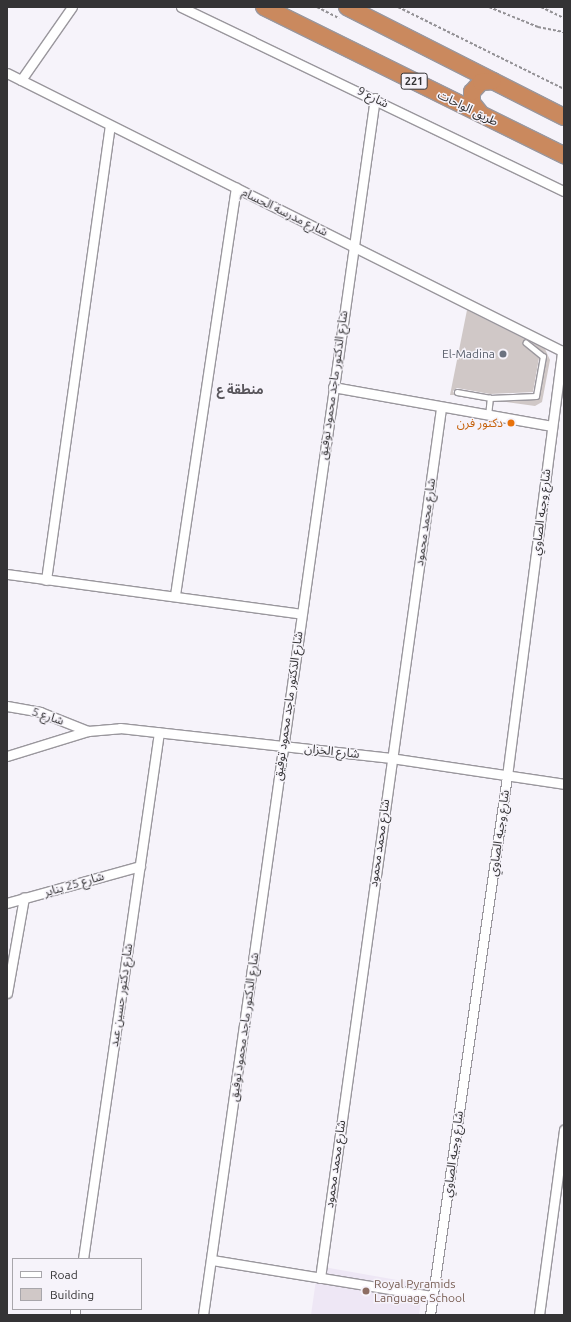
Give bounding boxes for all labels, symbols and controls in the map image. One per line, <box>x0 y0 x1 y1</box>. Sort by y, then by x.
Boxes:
road number: 221 <box>400 72 428 90</box>
street label: شارع 9 <box>355 83 391 111</box>
street label: طريق الواحات <box>435 87 501 129</box>
street label: شارع مدرسة الحسام <box>240 185 330 239</box>
street label: شارع الدكتور ماجد محمود توفيق <box>315 309 351 461</box>
place label: El-Madina <box>442 347 495 361</box>
marker: El-Madina <box>498 349 508 359</box>
district label: منطقة ع <box>216 381 264 397</box>
place label: دكتور فرن <box>457 416 503 430</box>
marker: دكتور فرن <box>506 418 516 428</box>
street label: شارع وجيه الصاوي <box>529 468 553 556</box>
street label: شارع محمد محمود <box>412 477 438 567</box>
street label: شارع الدكتور ماجد محمود توفيق <box>270 630 306 782</box>
street label: شارع 5 <box>30 704 66 728</box>
street label: شارع الخزان <box>304 741 360 761</box>
street label: شارع وجيه الصاوي <box>486 789 512 877</box>
street label: شارع محمد محمود <box>366 798 392 888</box>
street label: شارع 25 يناير <box>42 869 106 899</box>
street label: شارع دكتور حسين عيد <box>107 942 135 1048</box>
street label: شارع الدكتور ماجد محمود توفيق <box>226 951 262 1103</box>
street label: شارع وجيه الصاوي <box>440 1110 466 1198</box>
street label: شارع محمد محمود <box>322 1119 348 1209</box>
legend <box>12 1258 142 1310</box>
text: Road <box>50 1268 78 1281</box>
place label: Royal Pyramids Language School <box>374 1277 465 1305</box>
marker: Royal Pyramids Language School <box>361 1286 371 1296</box>
text: Building <box>50 1288 94 1301</box>

